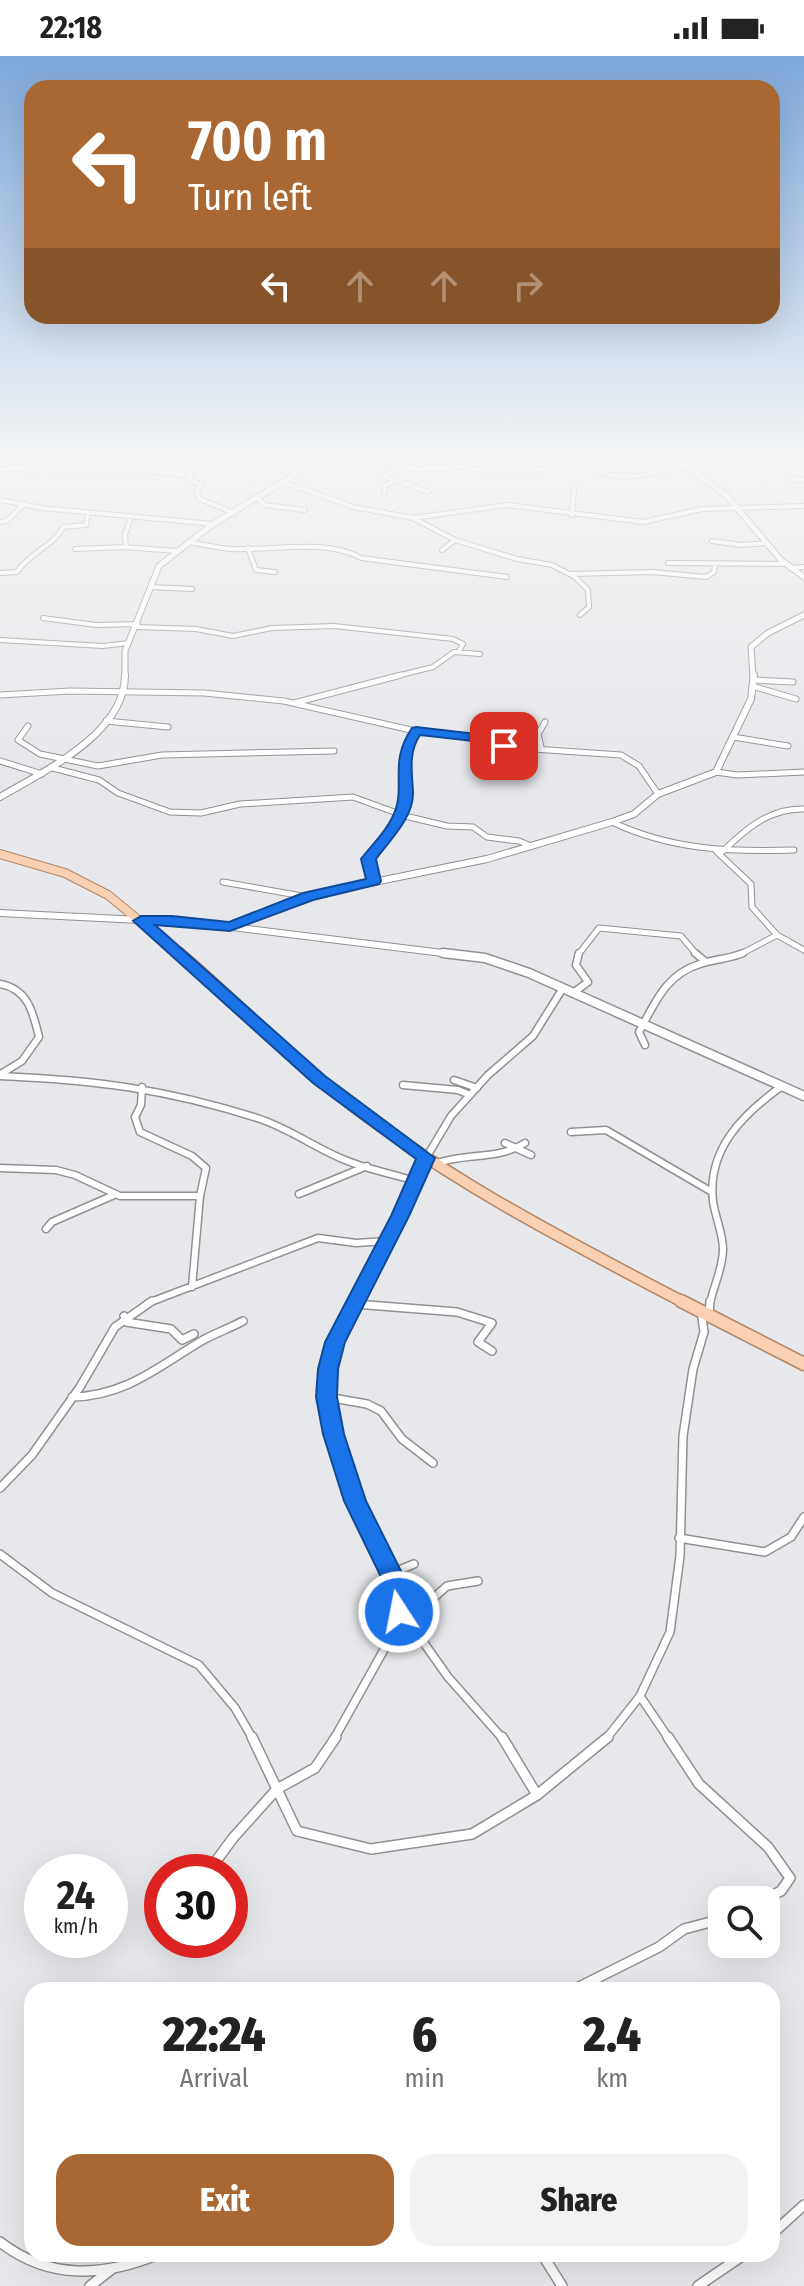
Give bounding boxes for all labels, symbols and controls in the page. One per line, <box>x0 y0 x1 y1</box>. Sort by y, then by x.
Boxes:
text: 22:18 <box>40 10 102 46</box>
text: 700 m <box>188 108 327 175</box>
icon: left <box>56 112 160 216</box>
text: Turn left <box>188 176 312 220</box>
icon: left <box>254 264 298 308</box>
icon: ahead <box>338 264 382 308</box>
icon: ahead <box>422 264 466 308</box>
icon: right <box>506 264 550 308</box>
pin <box>470 712 538 780</box>
icon: arrive <box>482 724 526 768</box>
position arrow <box>357 1570 441 1654</box>
speed limit sign: 30 <box>144 1854 248 1958</box>
text: 24 <box>57 1872 95 1920</box>
map controls <box>708 1886 780 1958</box>
button: search <box>708 1886 780 1958</box>
text: km/h <box>54 1914 98 1938</box>
text: 22:24 <box>163 2006 266 2064</box>
text: 6 <box>412 2006 437 2064</box>
text: 2.4 <box>583 2006 641 2064</box>
text: Arrival <box>180 2063 249 2094</box>
text: min <box>404 2063 445 2094</box>
text: km <box>596 2063 628 2094</box>
button: Exit <box>56 2154 394 2246</box>
button: Share <box>410 2154 748 2246</box>

